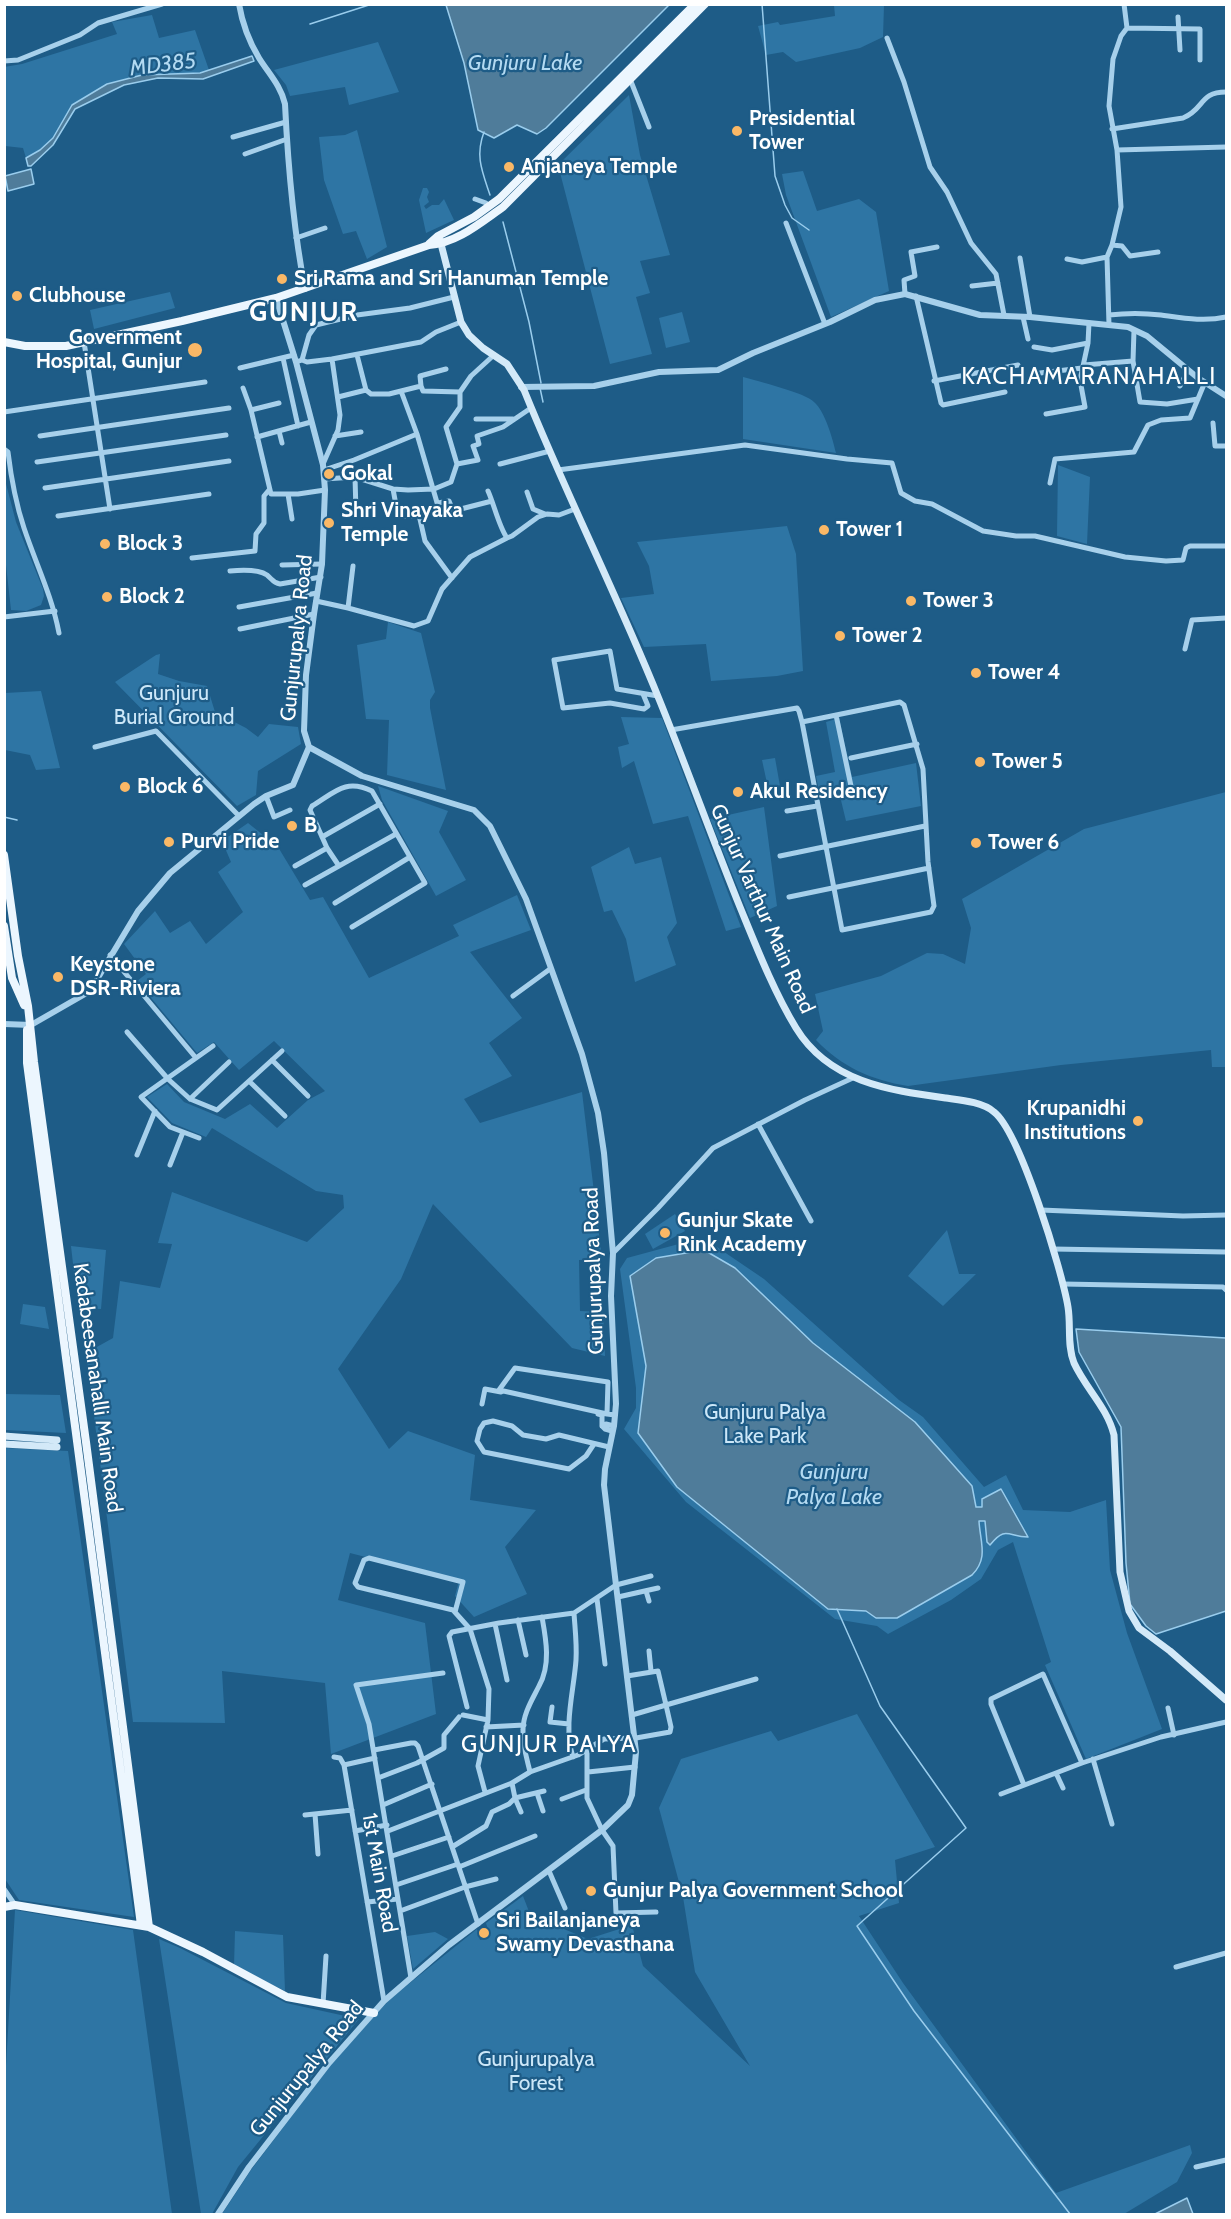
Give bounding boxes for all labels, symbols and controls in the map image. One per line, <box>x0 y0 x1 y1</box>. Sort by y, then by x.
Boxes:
water label: MD385 <box>128 48 198 82</box>
water label: Gunjuru Lake <box>468 51 582 77</box>
place label: Presidential Tower <box>749 106 855 156</box>
marker: Presidential Tower <box>730 124 744 138</box>
place label: Anjaneya Temple <box>521 154 677 180</box>
marker: Anjaneya Temple <box>502 160 516 174</box>
place label: Sri Rama and Sri Hanuman Temple <box>294 266 608 292</box>
marker: Sri Rama and Sri Hanuman Temple <box>275 272 289 286</box>
place label: Clubhouse <box>29 283 126 309</box>
marker: Clubhouse <box>10 289 24 303</box>
district label: GUNJUR <box>249 297 359 329</box>
place label: Government Hospital, Gunjur <box>36 325 182 375</box>
marker: Government Hospital, Gunjur <box>186 341 204 359</box>
district label: KACHAMARANAHALLI <box>961 363 1217 391</box>
place label: Gokal <box>341 461 393 487</box>
marker: Gokal <box>322 467 336 481</box>
place label: Shri Vinayaka Temple <box>341 498 463 548</box>
marker: Shri Vinayaka Temple <box>322 516 336 530</box>
place label: Tower 1 <box>836 517 903 543</box>
marker: Tower 1 <box>817 523 831 537</box>
place label: Block 3 <box>117 531 183 557</box>
marker: Block 3 <box>98 537 112 551</box>
street label: Gunjurupalya Road <box>276 554 318 722</box>
place label: Block 2 <box>119 584 185 610</box>
place label: Tower 3 <box>923 588 994 614</box>
marker: Block 2 <box>100 590 114 604</box>
marker: Tower 3 <box>904 594 918 608</box>
place label: Tower 2 <box>852 623 923 649</box>
marker: Tower 2 <box>833 629 847 643</box>
place label: Tower 4 <box>988 660 1061 686</box>
marker: Tower 4 <box>969 666 983 680</box>
park label: Gunjuru Burial Ground <box>114 681 234 731</box>
place label: Tower 5 <box>992 749 1063 775</box>
marker: Tower 5 <box>973 755 987 769</box>
place label: Block 6 <box>137 774 204 800</box>
place label: Akul Residency <box>750 779 888 805</box>
marker: Block 6 <box>118 780 132 794</box>
marker: Akul Residency <box>731 785 745 799</box>
street label: Gunjur Varthur Main Road <box>704 800 820 1018</box>
place label: B <box>304 813 317 839</box>
marker: B <box>285 819 299 833</box>
place label: Purvi Pride <box>181 829 279 855</box>
place label: Tower 6 <box>988 830 1059 856</box>
marker: Purvi Pride <box>162 835 176 849</box>
marker: Tower 6 <box>969 836 983 850</box>
place label: Keystone DSR-Riviera <box>70 952 181 1002</box>
marker: Keystone DSR-Riviera <box>51 970 65 984</box>
place label: Krupanidhi Institutions <box>1024 1096 1126 1146</box>
marker: Krupanidhi Institutions <box>1131 1114 1145 1128</box>
street label: Gunjurupalya Road <box>578 1187 610 1355</box>
place label: Gunjur Skate Rink Academy <box>677 1208 806 1258</box>
marker: Gunjur Skate Rink Academy <box>658 1226 672 1240</box>
street label: Kadabeesanahalli Main Road <box>67 1262 127 1514</box>
park label: Gunjuru Palya Lake Park <box>704 1400 826 1450</box>
water label: Gunjuru Palya Lake <box>786 1460 882 1512</box>
district label: GUNJUR PALYA <box>461 1731 637 1759</box>
street label: 1st Main Road <box>356 1811 402 1935</box>
place label: Gunjur Palya Government School <box>603 1878 903 1904</box>
marker: Gunjur Palya Government School <box>584 1884 598 1898</box>
place label: Sri Bailanjaneya Swamy Devasthana <box>496 1908 674 1958</box>
marker: Sri Bailanjaneya Swamy Devasthana <box>477 1926 491 1940</box>
street label: Gunjurupalya Road <box>245 1996 369 2142</box>
park label: Gunjurupalya Forest <box>478 2047 594 2097</box>

